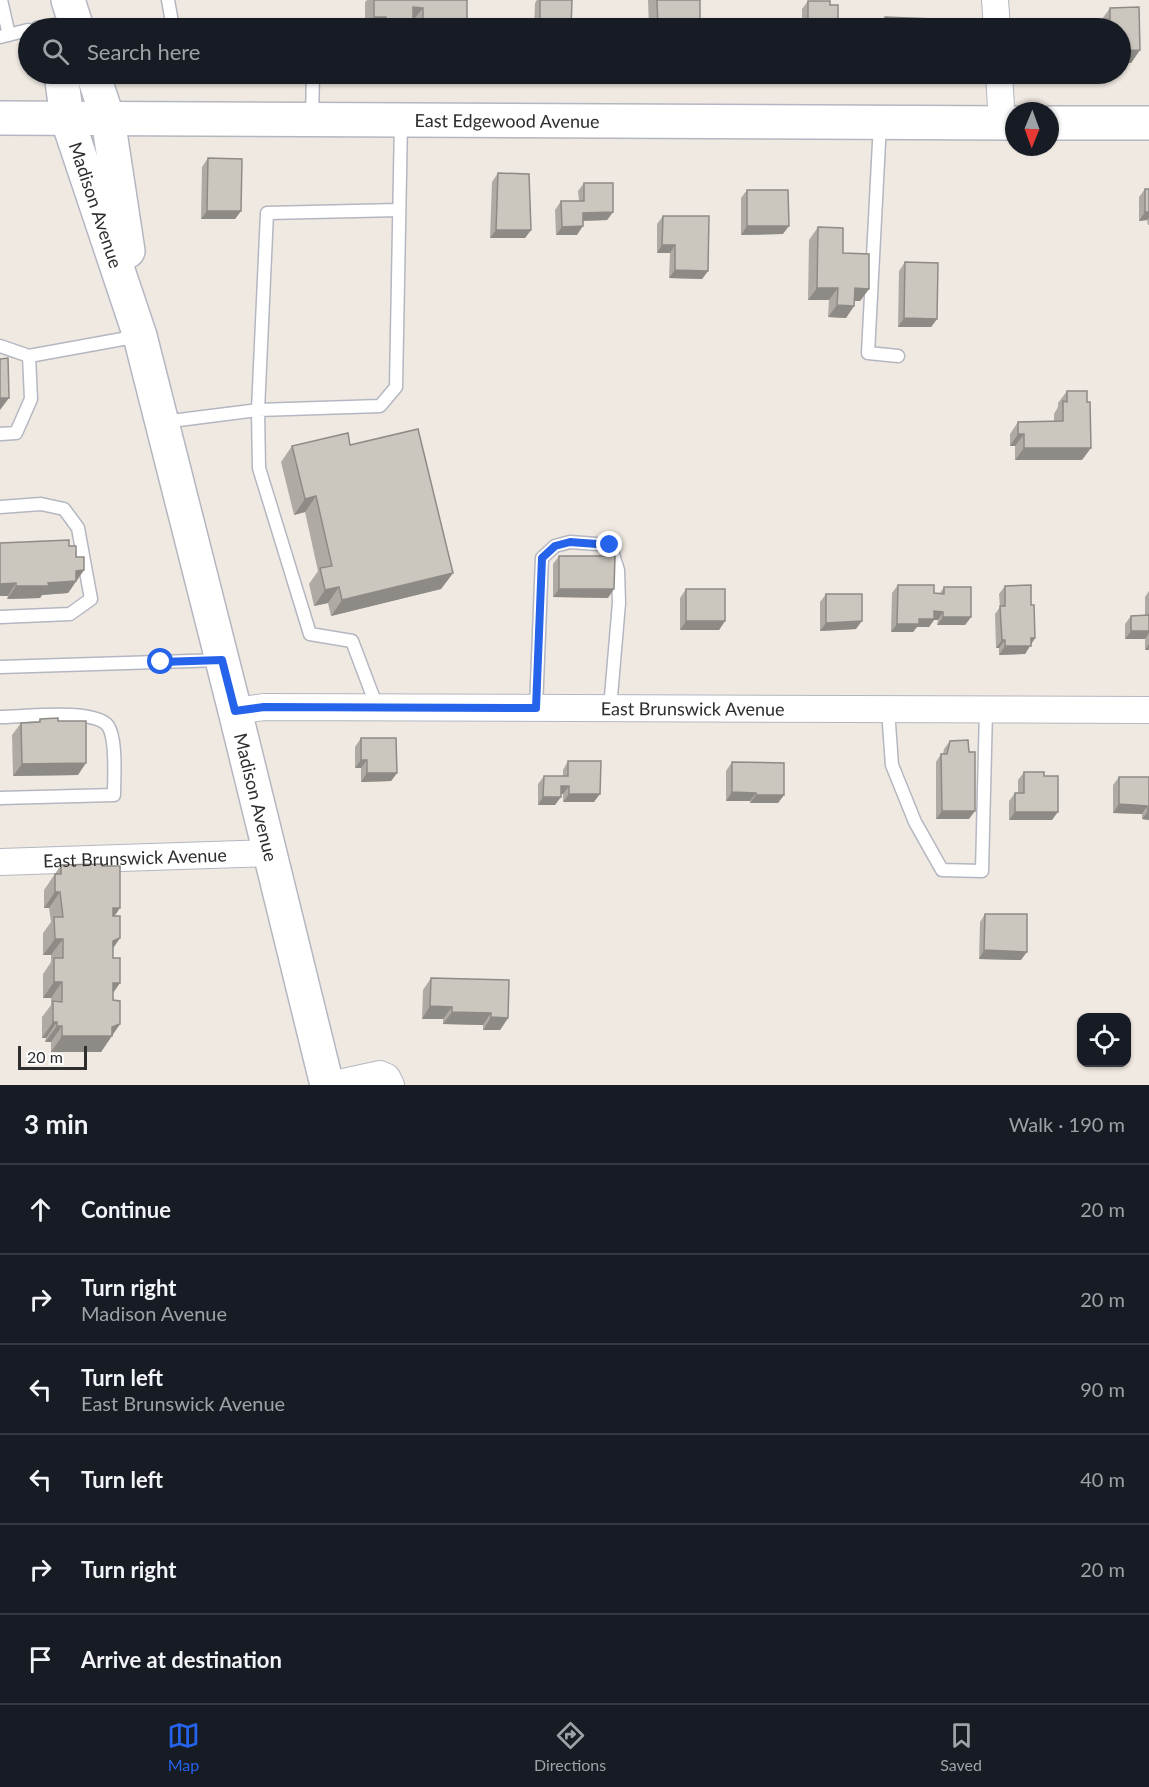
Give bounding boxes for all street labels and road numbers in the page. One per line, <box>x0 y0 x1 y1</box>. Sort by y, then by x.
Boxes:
street label: East Edgewood Avenue <box>414 109 600 132</box>
street label: Madison Avenue <box>65 139 127 271</box>
street label: East Brunswick Avenue <box>601 697 785 720</box>
street label: Madison Avenue <box>230 731 283 864</box>
street label: East Brunswick Avenue <box>43 843 227 872</box>

